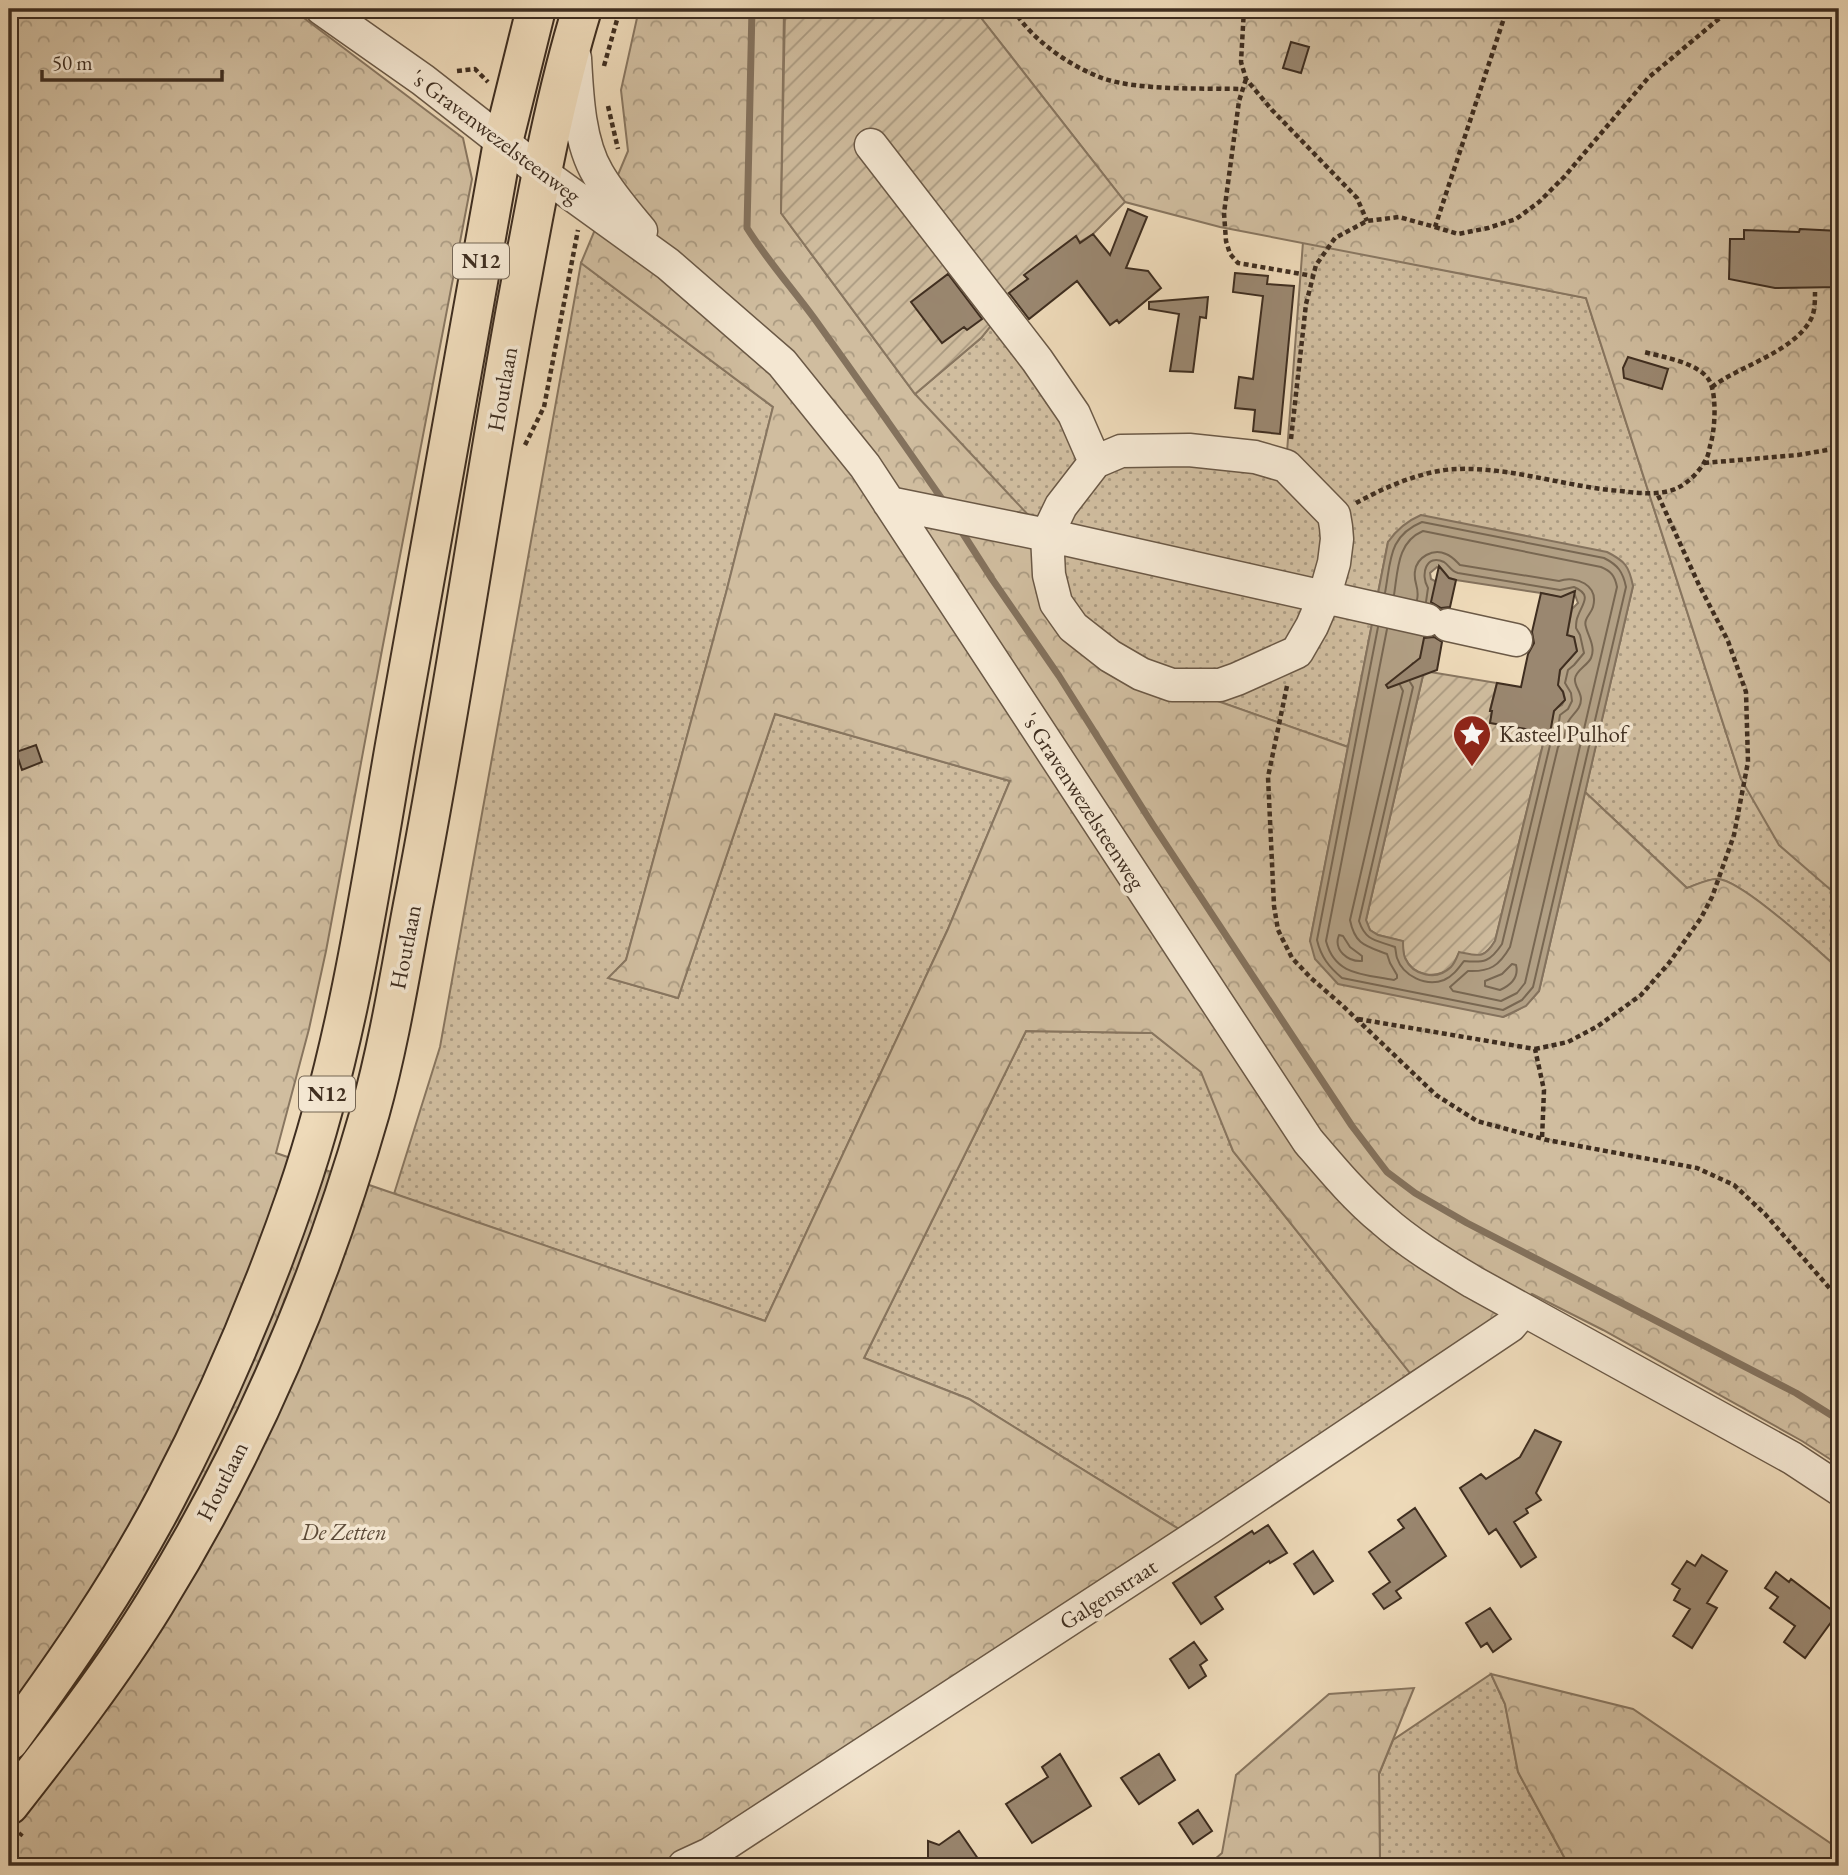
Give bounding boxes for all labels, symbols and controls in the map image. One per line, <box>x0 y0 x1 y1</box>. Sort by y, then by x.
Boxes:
scale bar <box>42 38 222 82</box>
text: 50 m <box>52 49 93 76</box>
street label: 's Gravenwezelsteenweg <box>405 62 588 210</box>
road number: N12 <box>453 244 509 278</box>
street label: Houtlaan <box>480 344 524 434</box>
street label: 's Gravenwezelsteenweg <box>1016 707 1153 896</box>
place icon: Kasteel Pulhof <box>1451 713 1493 768</box>
place label: Kasteel Pulhof <box>1499 719 1630 749</box>
street label: Houtlaan <box>382 902 428 992</box>
road number: N12 <box>299 1076 355 1112</box>
street label: Houtlaan <box>189 1436 255 1526</box>
park label: De Zetten <box>300 1517 387 1547</box>
street label: Galgenstraat <box>1053 1551 1163 1637</box>

